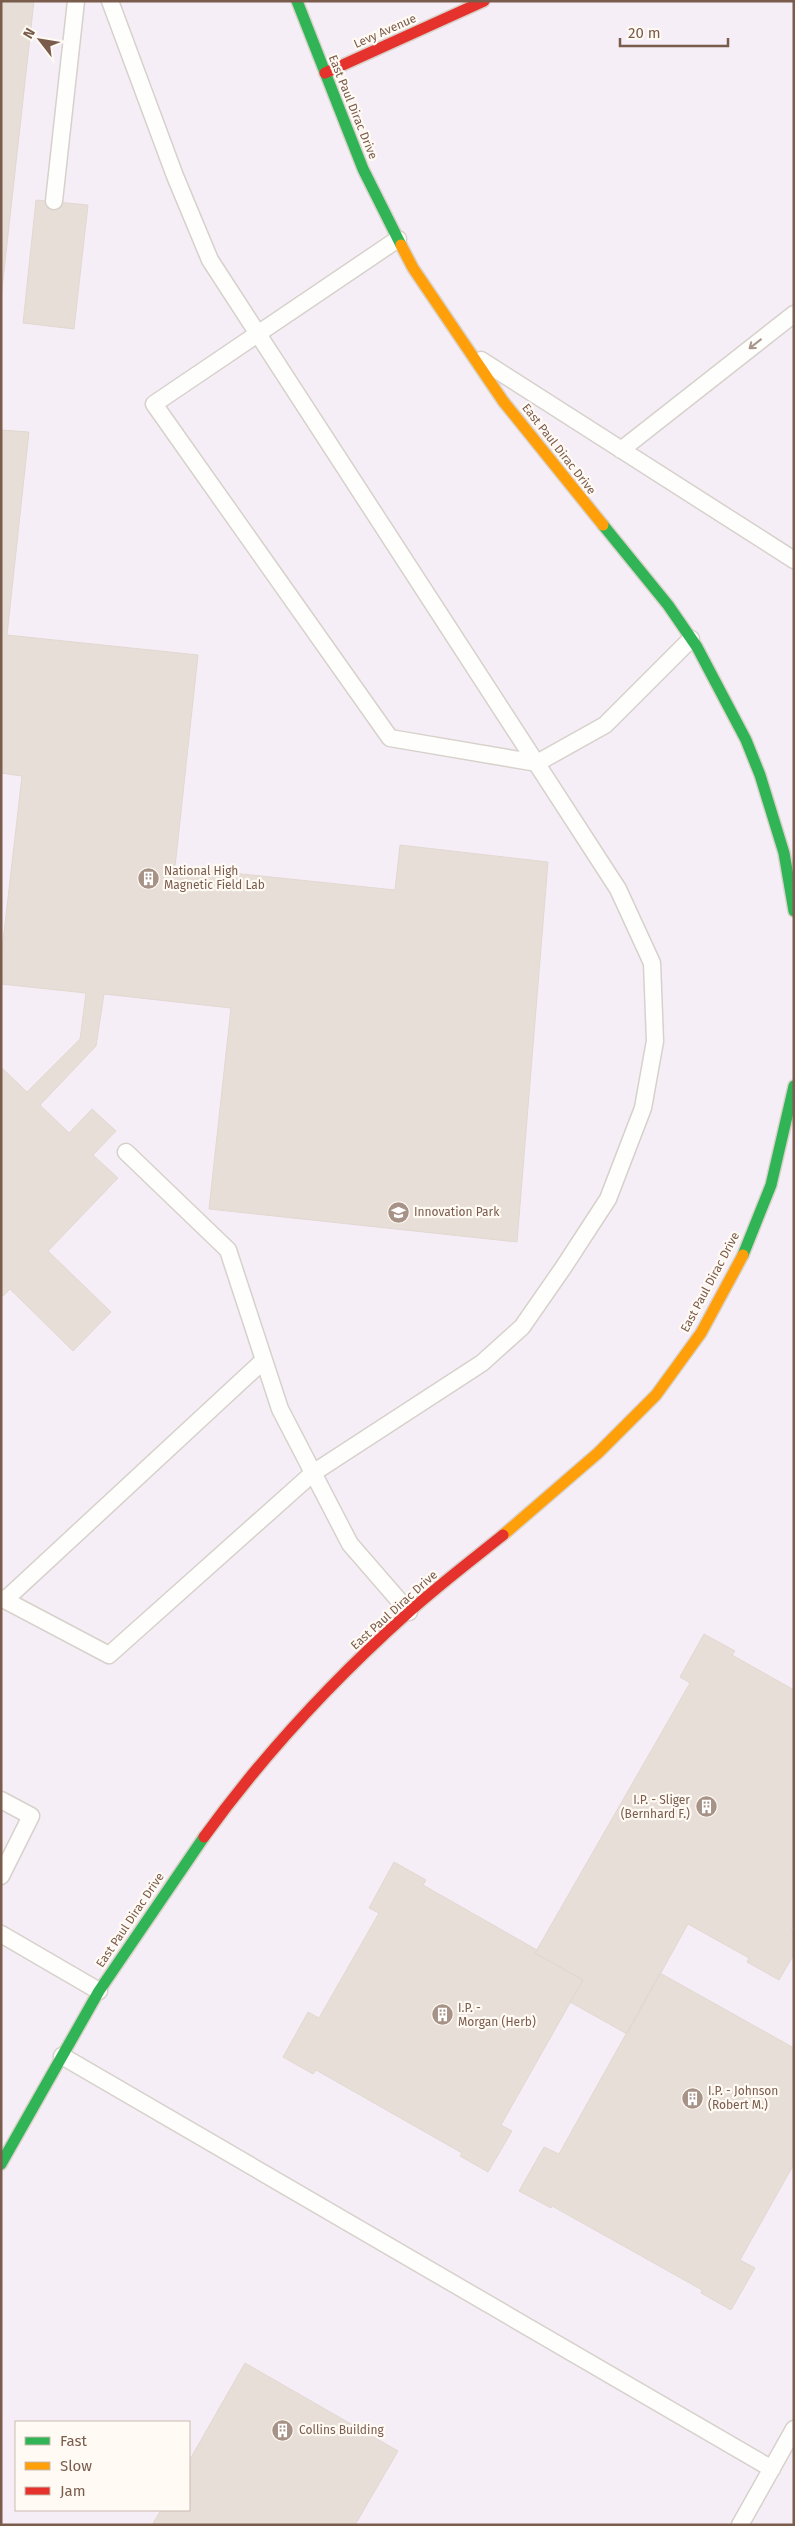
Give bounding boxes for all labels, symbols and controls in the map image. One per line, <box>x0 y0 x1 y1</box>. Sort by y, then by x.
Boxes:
street label: Levy Avenue <box>352 11 418 51</box>
north arrow <box>15 15 65 65</box>
scale bar <box>620 15 728 47</box>
text: 20 m <box>628 24 661 42</box>
text: N <box>20 25 39 42</box>
street label: East Paul Dirac Drive <box>326 53 380 161</box>
one-way arrow <box>749 338 762 349</box>
street label: East Paul Dirac Drive <box>519 401 599 497</box>
place label: National High Magnetic Field Lab <box>164 864 265 892</box>
building icon: National High Magnetic Field Lab <box>136 866 160 890</box>
school or university icon: Innovation Park <box>386 1200 410 1224</box>
place label: Innovation Park <box>414 1205 500 1219</box>
street label: East Paul Dirac Drive <box>678 1230 742 1334</box>
street label: East Paul Dirac Drive <box>348 1568 440 1652</box>
place label: I.P. - Sliger (Bernhard F.) <box>621 1793 690 1821</box>
building icon: I.P. - Sliger (Bernhard F.) <box>694 1795 718 1819</box>
street label: East Paul Dirac Drive <box>93 1870 167 1970</box>
place label: I.P. - Morgan (Herb) <box>458 2001 536 2029</box>
building icon: I.P. - Morgan (Herb) <box>430 2003 454 2027</box>
place label: I.P. - Johnson (Robert M.) <box>708 2084 778 2112</box>
building icon: I.P. - Johnson (Robert M.) <box>680 2086 704 2110</box>
building icon: Collins Building <box>271 2418 295 2442</box>
legend <box>15 2421 190 2511</box>
place label: Collins Building <box>299 2423 384 2437</box>
text: Fast <box>60 2432 87 2450</box>
text: Slow <box>60 2457 92 2475</box>
text: Jam <box>60 2482 86 2500</box>

